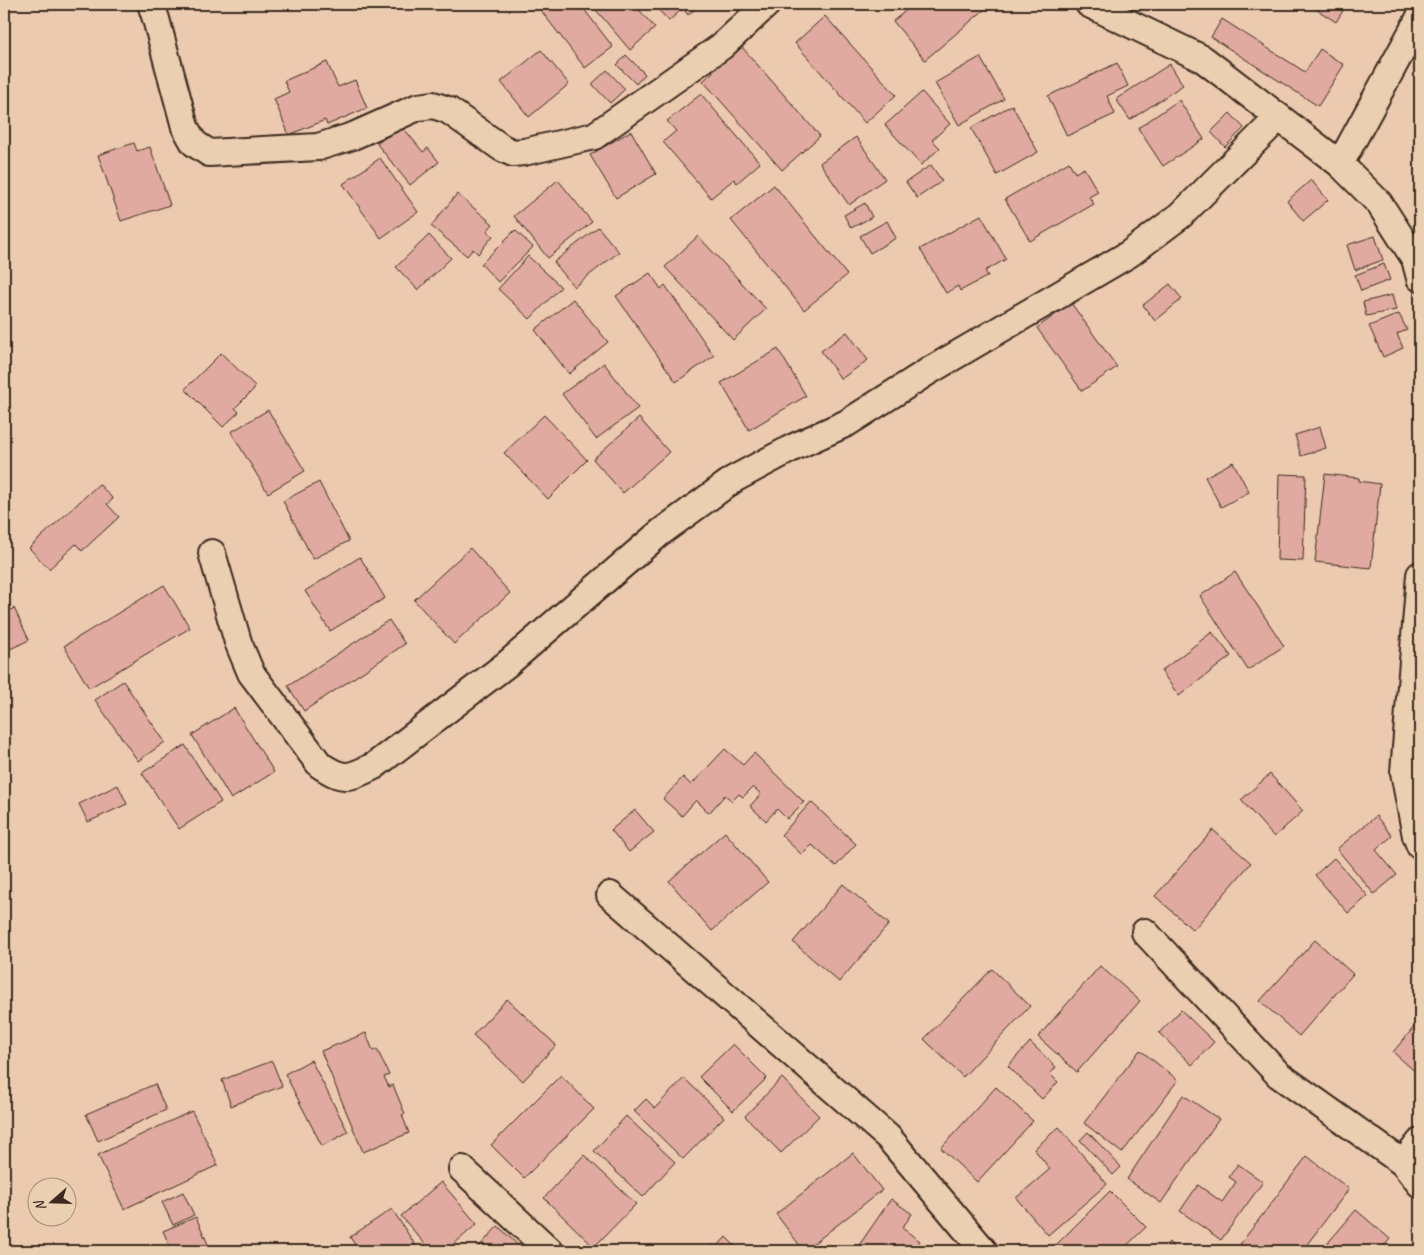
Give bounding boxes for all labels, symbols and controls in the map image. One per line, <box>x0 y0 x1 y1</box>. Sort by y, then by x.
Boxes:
north arrow <box>28 1178 78 1228</box>
text: N <box>30 1197 50 1213</box>

